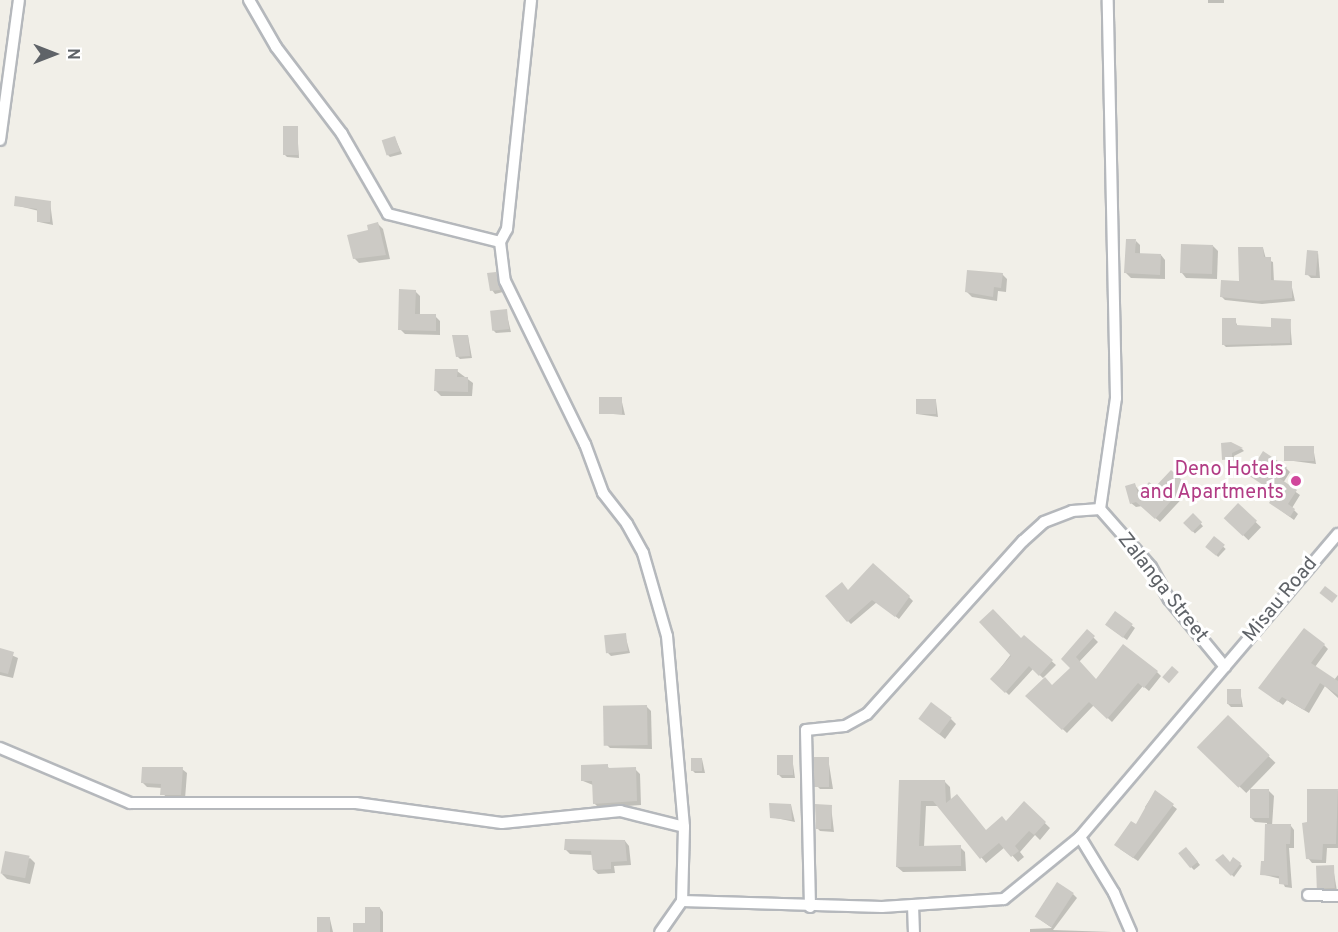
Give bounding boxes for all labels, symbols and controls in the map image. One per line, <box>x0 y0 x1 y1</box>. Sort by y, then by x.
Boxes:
north arrow <box>24 24 84 84</box>
text: N <box>62 48 82 60</box>
place label: Deno Hotels and Apartments <box>1139 458 1284 505</box>
marker: Deno Hotels and Apartments <box>1289 474 1303 488</box>
street label: Zalanga Street <box>1112 528 1212 648</box>
street label: Misau Road <box>1239 553 1323 647</box>

